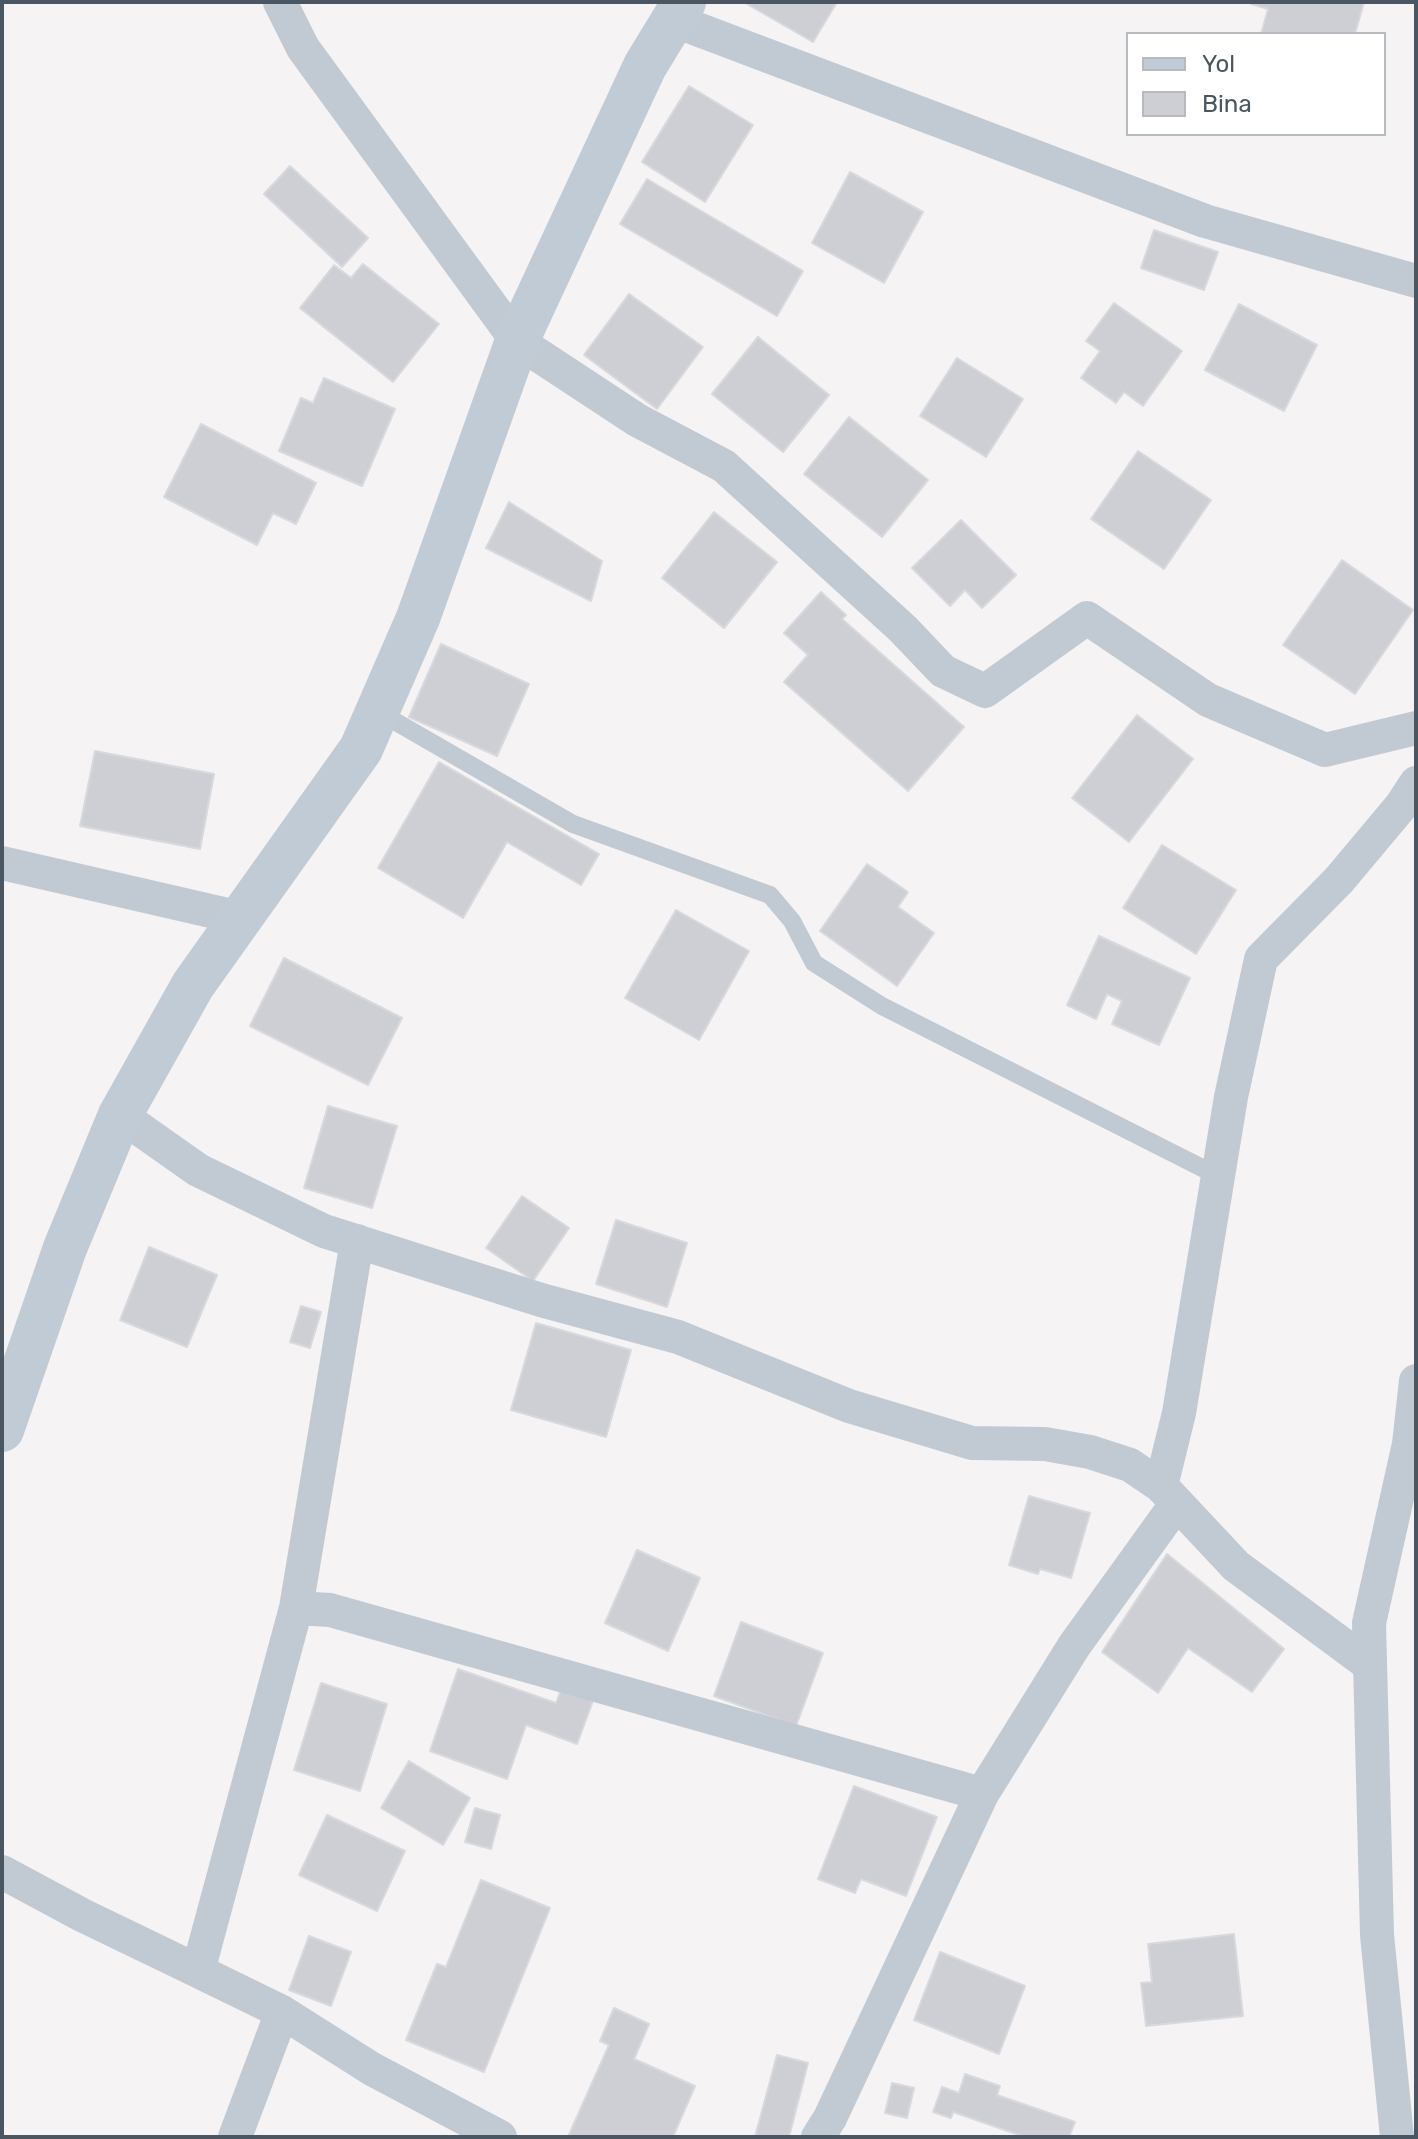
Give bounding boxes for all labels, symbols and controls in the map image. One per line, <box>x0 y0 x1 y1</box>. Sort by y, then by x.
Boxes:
legend <box>1126 32 1386 136</box>
text: Yol <box>1202 50 1235 78</box>
text: Bina <box>1202 90 1252 118</box>

